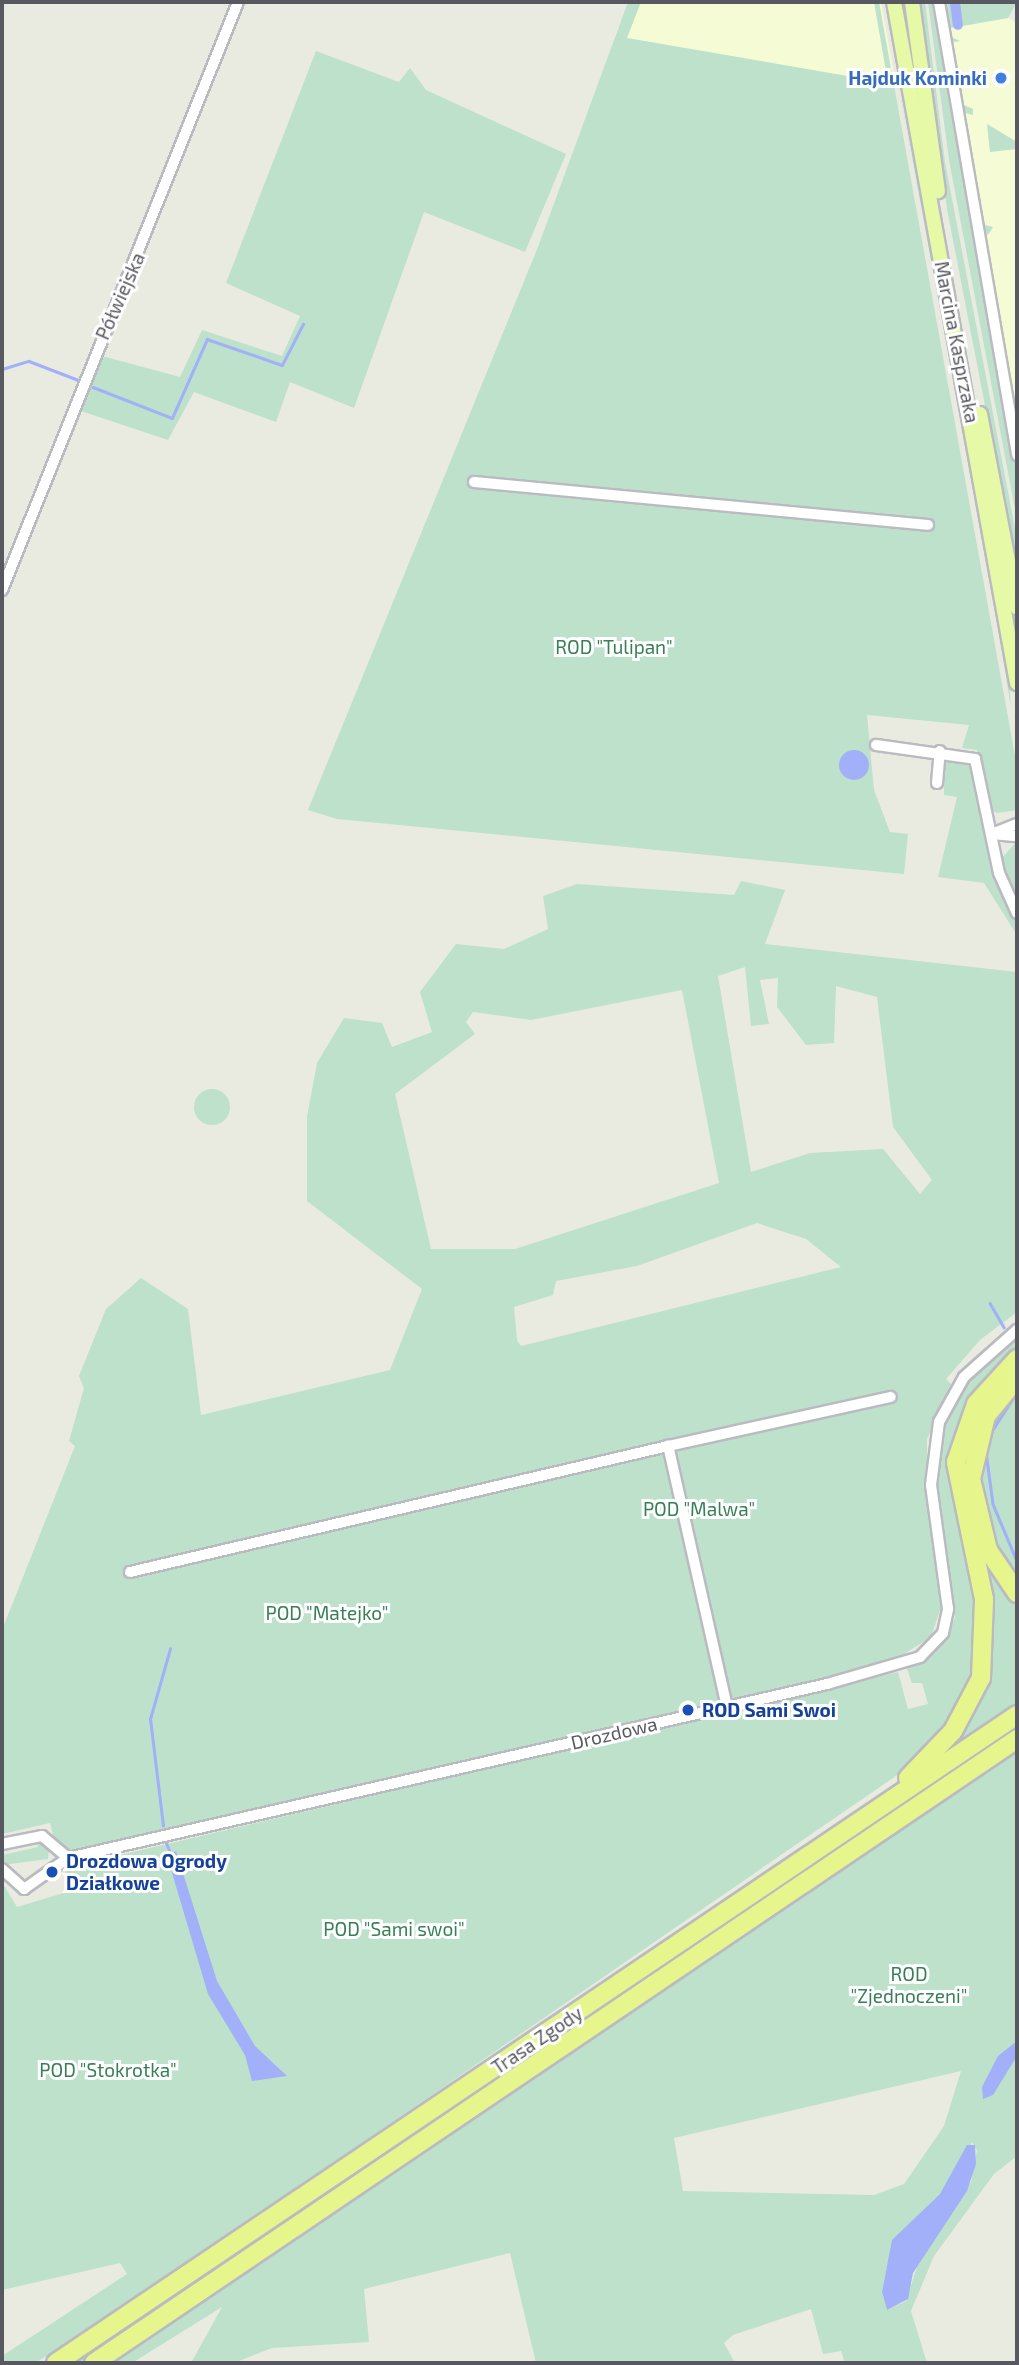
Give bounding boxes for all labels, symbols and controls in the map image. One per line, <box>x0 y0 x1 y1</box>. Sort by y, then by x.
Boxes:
place label: Hajduk Kominki <box>848 67 987 89</box>
marker: Hajduk Kominki <box>993 70 1009 86</box>
street label: Półwiejska <box>91 249 149 343</box>
street label: Marcina Kasprzaka <box>930 259 984 425</box>
park label: ROD "Tulipan" <box>555 636 673 658</box>
park label: POD "Malwa" <box>643 1498 755 1520</box>
park label: POD "Matejko" <box>265 1602 389 1624</box>
place label: ROD Sami Swoi <box>702 1699 836 1721</box>
marker: ROD Sami Swoi <box>680 1702 696 1718</box>
street label: Drozdowa <box>569 1712 659 1754</box>
place label: Drozdowa Ogrody Działkowe <box>66 1850 227 1894</box>
marker: Drozdowa Ogrody Działkowe <box>44 1864 60 1880</box>
park label: POD "Sami swoi" <box>323 1918 465 1940</box>
park label: ROD "Zjednoczeni" <box>851 1963 967 2007</box>
street label: Trasa Zgody <box>487 2001 587 2079</box>
park label: POD "Stokrotka" <box>39 2059 177 2081</box>

